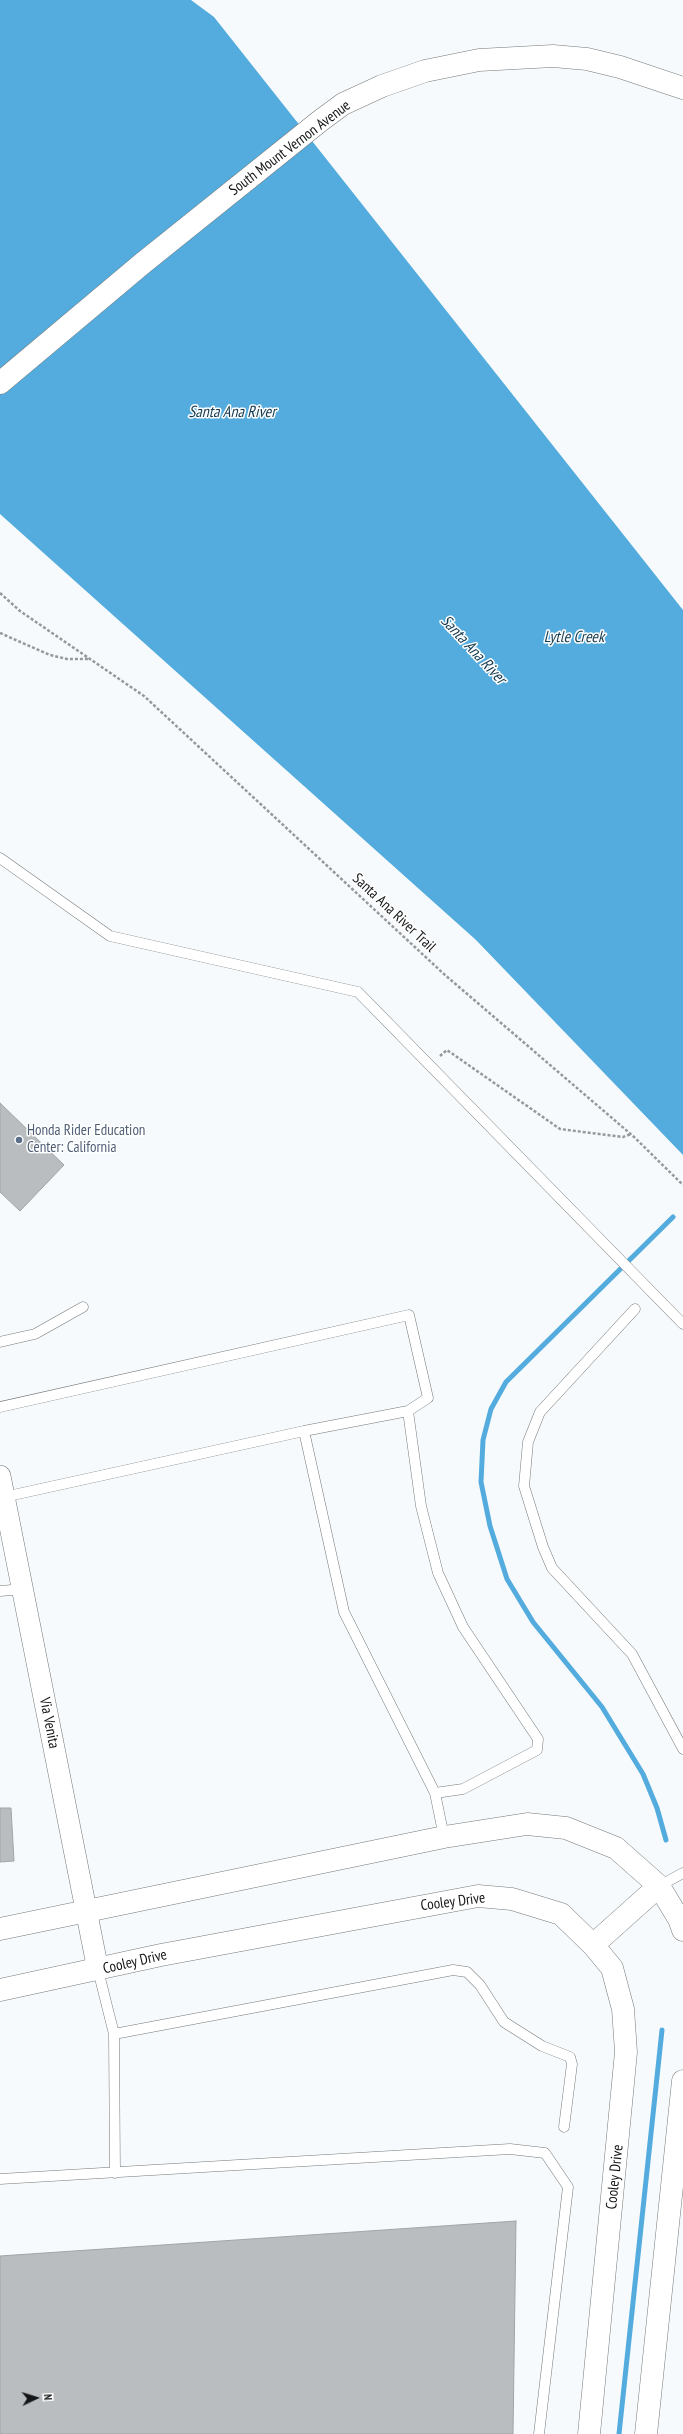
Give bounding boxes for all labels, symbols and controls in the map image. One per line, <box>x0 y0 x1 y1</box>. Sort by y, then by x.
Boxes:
street label: South Mount Vernon Avenue <box>226 97 354 199</box>
water label: Santa Ana River <box>188 402 276 422</box>
water label: Santa Ana River <box>436 612 510 688</box>
water label: Lytle Creek <box>544 627 604 647</box>
street label: Santa Ana River Trail <box>349 870 439 956</box>
place label: Honda Rider Education Center: California <box>27 1122 145 1157</box>
marker: Honda Rider Education Center: California <box>14 1135 24 1145</box>
street label: Via Venita <box>35 1696 63 1750</box>
street label: Cooley Drive <box>420 1889 486 1915</box>
street label: Cooley Drive <box>101 1946 169 1978</box>
street label: Cooley Drive <box>603 2144 627 2210</box>
north arrow <box>16 2378 56 2418</box>
text: N <box>41 2394 55 2401</box>

